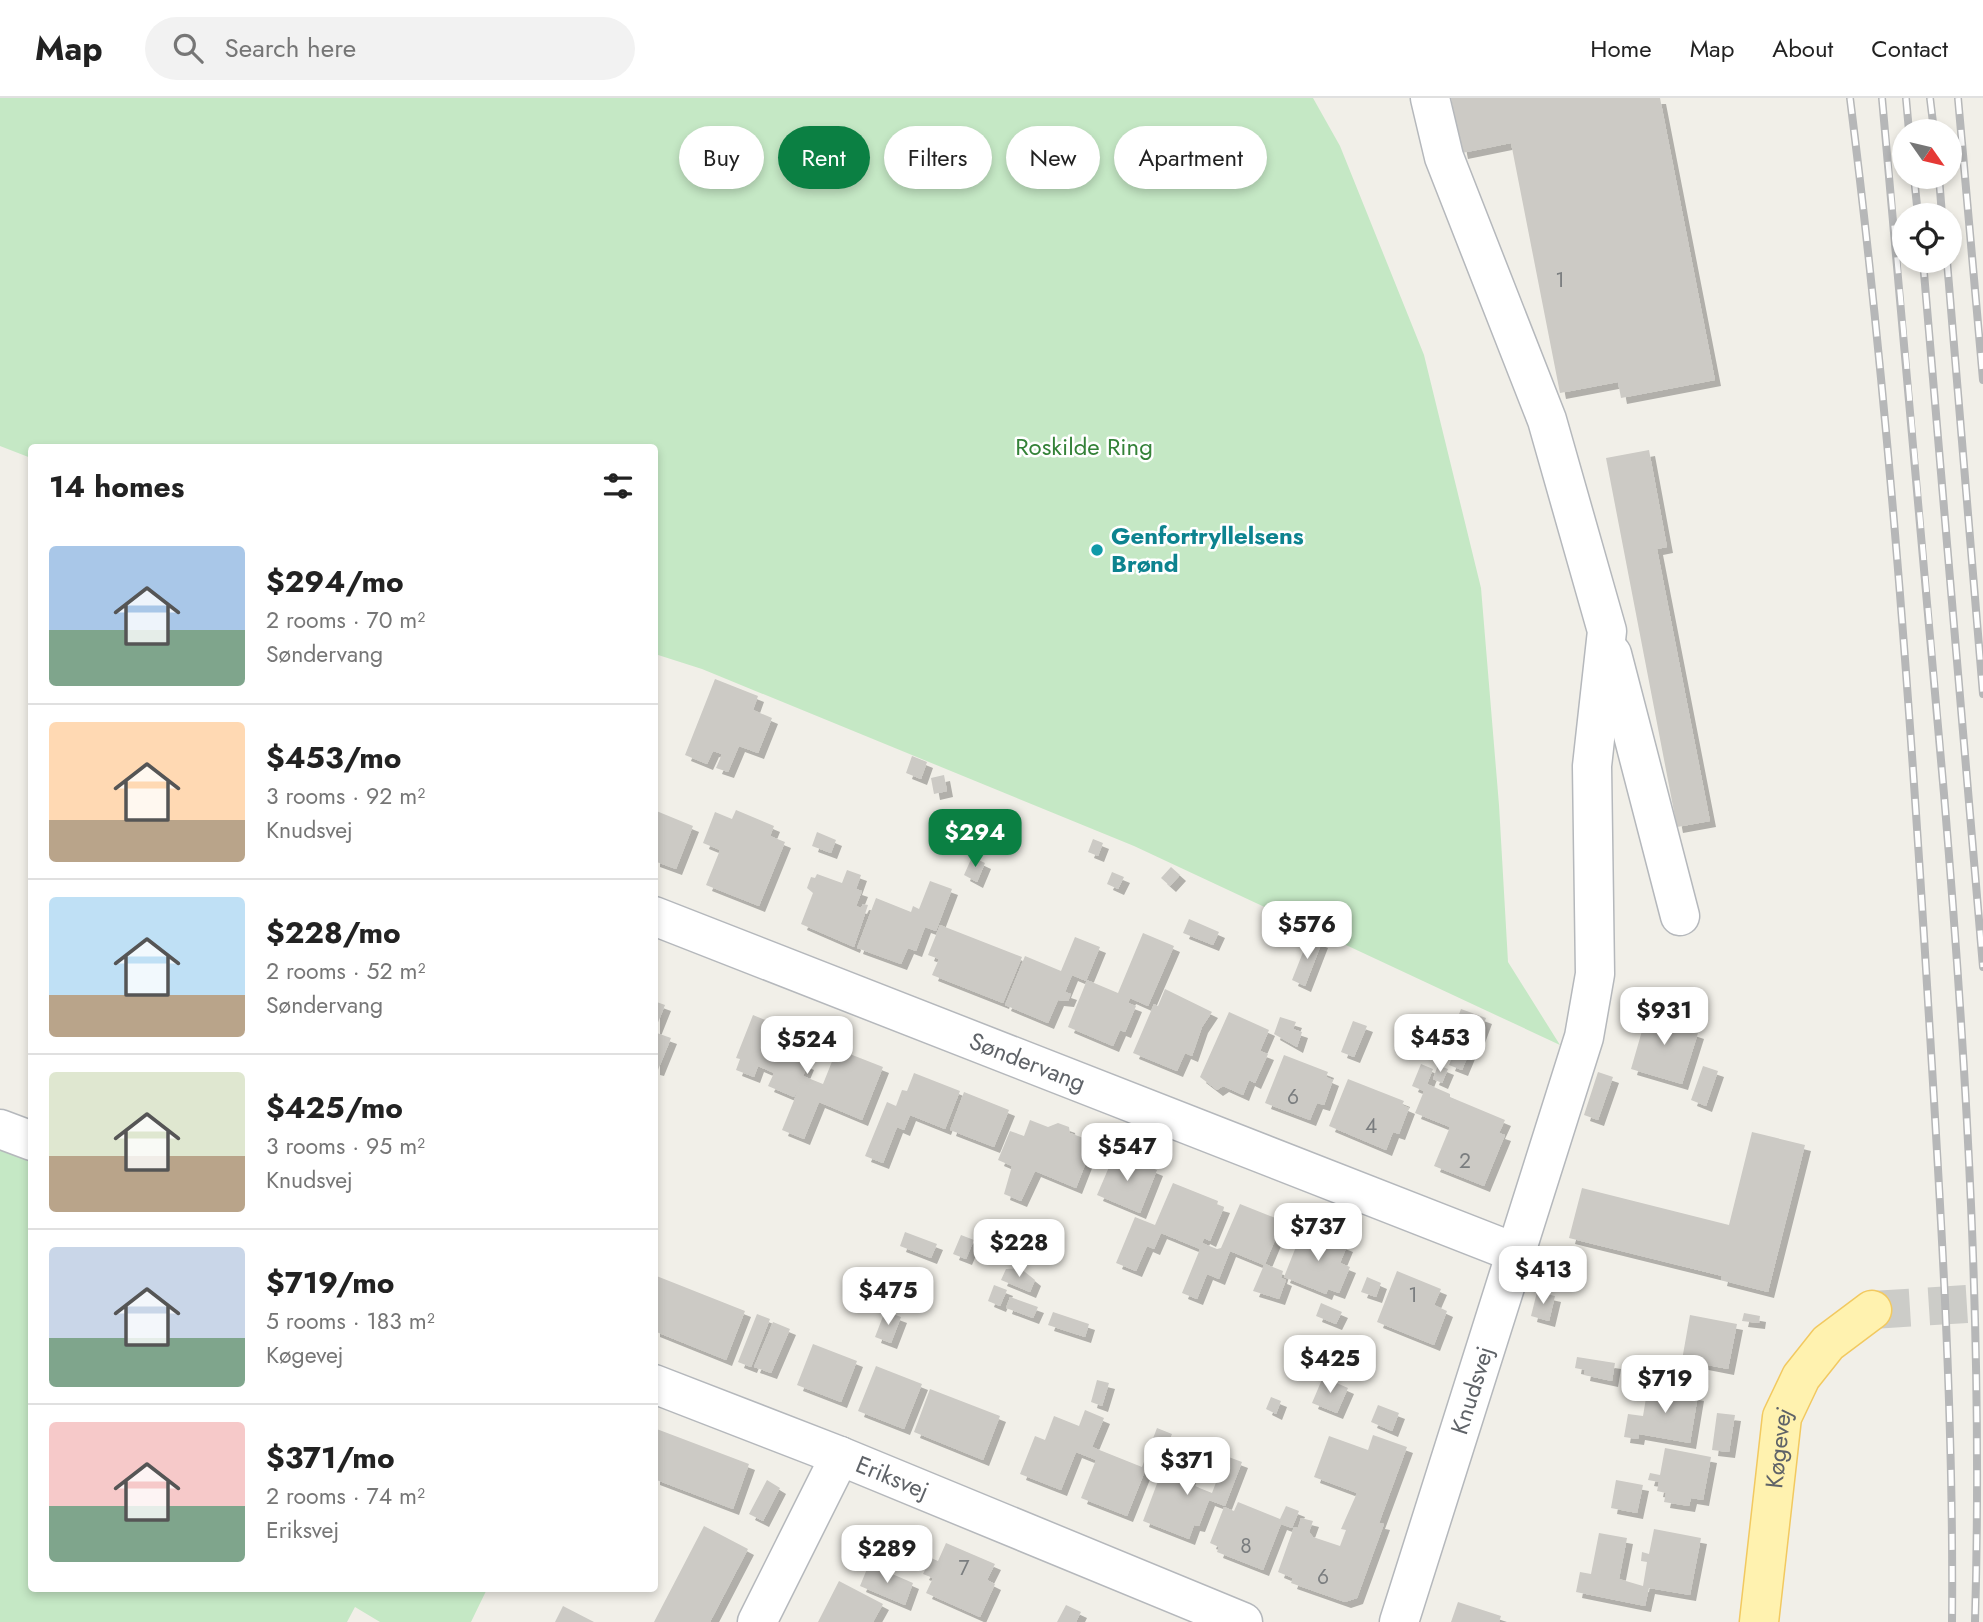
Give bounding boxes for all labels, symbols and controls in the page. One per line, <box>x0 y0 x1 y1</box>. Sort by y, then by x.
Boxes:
search box <box>145 17 635 80</box>
text: Map <box>35 25 103 72</box>
icon: search <box>169 29 207 67</box>
text: Search here <box>225 29 356 67</box>
text: Home <box>1590 31 1652 66</box>
text: Map <box>1690 31 1734 66</box>
text: About <box>1772 31 1833 66</box>
text: Contact <box>1871 31 1948 66</box>
north arrow <box>1892 119 1962 189</box>
map controls <box>1892 119 1962 273</box>
chip: Buy <box>679 126 764 189</box>
chip: Rent <box>778 126 870 189</box>
chip: Filters <box>884 126 992 189</box>
chip: New <box>1006 126 1100 189</box>
chip: Apartment <box>1114 126 1267 189</box>
button: locate <box>1892 203 1962 273</box>
house number: 1 <box>1555 265 1565 295</box>
park label: Roskilde Ring <box>1015 429 1153 464</box>
text: 14 homes <box>49 465 184 508</box>
icon: filters <box>599 467 637 505</box>
place label: Genfortryllelsens Brønd <box>1111 518 1304 581</box>
marker: Genfortryllelsens Brønd <box>1089 542 1105 558</box>
text: $294/mo <box>266 560 404 603</box>
icon: home <box>105 574 189 658</box>
text: 2 rooms · 70 m² <box>266 603 425 637</box>
text: Søndervang <box>266 637 383 671</box>
text: $453/mo <box>266 736 402 779</box>
icon: home <box>105 750 189 834</box>
text: 3 rooms · 92 m² <box>266 779 425 813</box>
pin: $294 <box>934 810 1016 869</box>
text: Knudsvej <box>266 813 353 847</box>
text: $294 <box>945 815 1005 849</box>
pin: $576 <box>1266 902 1348 961</box>
text: $576 <box>1278 907 1336 941</box>
text: $228/mo <box>266 911 401 954</box>
icon: home <box>105 925 189 1009</box>
text: 2 rooms · 52 m² <box>266 954 425 988</box>
text: Søndervang <box>266 988 383 1022</box>
pin: $931 <box>1623 988 1705 1047</box>
text: $931 <box>1636 993 1692 1027</box>
pin: $453 <box>1399 1014 1481 1074</box>
pin: $524 <box>766 1016 848 1076</box>
text: $453 <box>1410 1020 1470 1054</box>
text: $524 <box>777 1022 837 1056</box>
street label: Søndervang <box>964 1023 1091 1100</box>
house number: 6 <box>1287 1082 1299 1112</box>
text: $425/mo <box>266 1086 403 1129</box>
icon: home <box>105 1100 189 1184</box>
house number: 4 <box>1365 1111 1377 1141</box>
pin: $547 <box>1086 1124 1168 1183</box>
text: 3 rooms · 95 m² <box>266 1129 425 1163</box>
text: $547 <box>1097 1129 1157 1163</box>
house number: 2 <box>1459 1146 1471 1176</box>
text: Knudsvej <box>266 1163 353 1197</box>
pin: $737 <box>1277 1204 1359 1263</box>
text: $737 <box>1290 1209 1346 1243</box>
pin: $228 <box>978 1220 1060 1279</box>
text: $228 <box>990 1225 1048 1259</box>
pin: $413 <box>1502 1246 1584 1306</box>
text: $413 <box>1515 1252 1571 1286</box>
text: $719/mo <box>266 1261 394 1304</box>
pin: $475 <box>847 1268 929 1327</box>
text: $475 <box>858 1273 918 1307</box>
icon: home <box>105 1275 189 1359</box>
house number: 1 <box>1408 1280 1418 1310</box>
text: 5 rooms · 183 m² <box>266 1304 435 1338</box>
pin: $425 <box>1289 1336 1371 1395</box>
text: Køgevej <box>266 1338 344 1372</box>
text: $425 <box>1300 1341 1360 1375</box>
street label: Knudsvej <box>1441 1342 1502 1439</box>
pin: $719 <box>1624 1356 1706 1415</box>
text: $719 <box>1637 1361 1693 1395</box>
street label: Køgevej <box>1756 1401 1801 1490</box>
text: $371/mo <box>266 1436 395 1479</box>
pin: $371 <box>1146 1438 1228 1497</box>
text: $371 <box>1160 1443 1214 1477</box>
street label: Eriksvej <box>850 1446 934 1508</box>
icon: home <box>105 1450 189 1534</box>
text: 2 rooms · 74 m² <box>266 1479 425 1513</box>
text: Eriksvej <box>266 1513 339 1547</box>
pin: $289 <box>846 1526 928 1585</box>
text: $289 <box>857 1531 917 1565</box>
house number: 8 <box>1240 1531 1252 1561</box>
house number: 7 <box>958 1553 970 1583</box>
house number: 6 <box>1317 1562 1329 1592</box>

